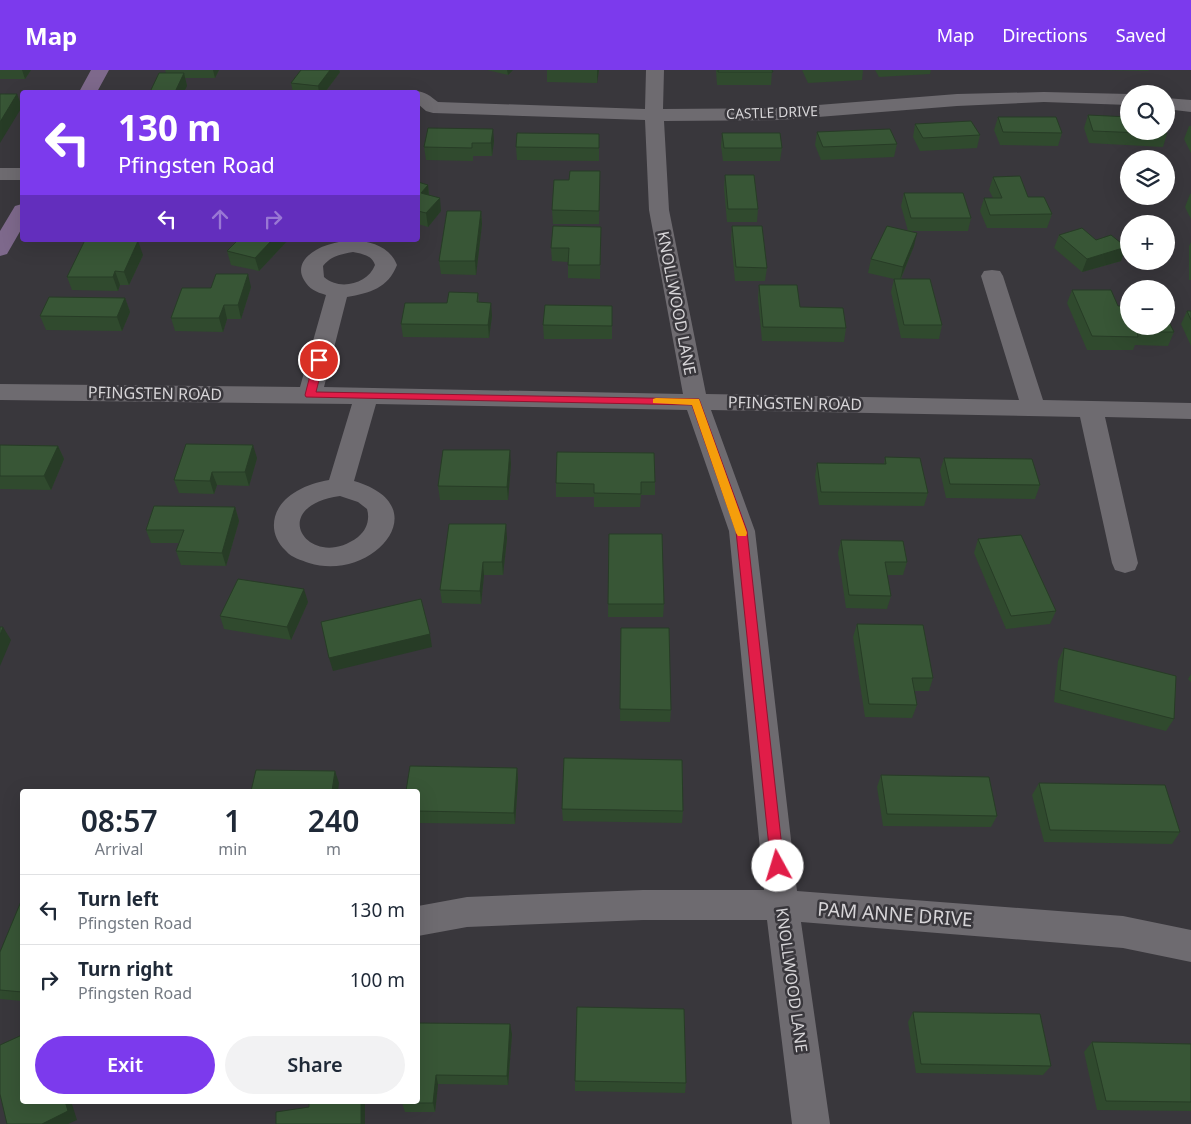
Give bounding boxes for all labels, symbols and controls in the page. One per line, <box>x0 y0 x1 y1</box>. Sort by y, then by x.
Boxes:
text: Map <box>25 19 77 52</box>
text: Map <box>937 23 974 47</box>
text: Directions <box>1002 23 1088 47</box>
text: Saved <box>1116 23 1166 47</box>
map controls <box>1120 85 1175 335</box>
button: search <box>1120 85 1175 140</box>
street label: CASTLE DRIVE <box>726 101 818 123</box>
text: 130 m <box>118 104 221 151</box>
icon: left <box>35 110 100 175</box>
text: Pfingsten Road <box>118 149 275 179</box>
button: layers <box>1120 150 1175 205</box>
icon: left <box>153 205 181 233</box>
icon: ahead <box>206 205 234 233</box>
icon: right <box>259 205 287 233</box>
button: + <box>1120 215 1175 270</box>
street label: KNOLLWOOD LANE <box>652 229 702 377</box>
button: − <box>1120 280 1175 335</box>
pin <box>298 339 340 381</box>
icon: arrive <box>305 346 333 374</box>
street label: PFINGSTEN ROAD <box>88 381 222 405</box>
street label: PFINGSTEN ROAD <box>728 391 862 415</box>
text: 08:57 <box>81 800 158 841</box>
text: 1 <box>224 800 241 841</box>
text: 240 <box>308 800 359 841</box>
text: Arrival <box>95 838 144 860</box>
text: min <box>218 838 247 860</box>
text: m <box>326 838 341 860</box>
position arrow <box>751 839 803 891</box>
text: Turn left <box>78 886 159 912</box>
icon: left <box>35 896 63 924</box>
street label: PAM ANNE DRIVE <box>817 896 973 932</box>
text: 130 m <box>350 897 405 923</box>
street label: KNOLLWOOD LANE <box>771 906 813 1054</box>
text: Pfingsten Road <box>78 912 192 934</box>
text: Turn right <box>78 956 173 982</box>
icon: right <box>35 966 63 994</box>
text: 100 m <box>350 967 405 993</box>
text: Pfingsten Road <box>78 982 192 1004</box>
button: Exit <box>35 1036 215 1094</box>
button: Share <box>225 1036 405 1094</box>

